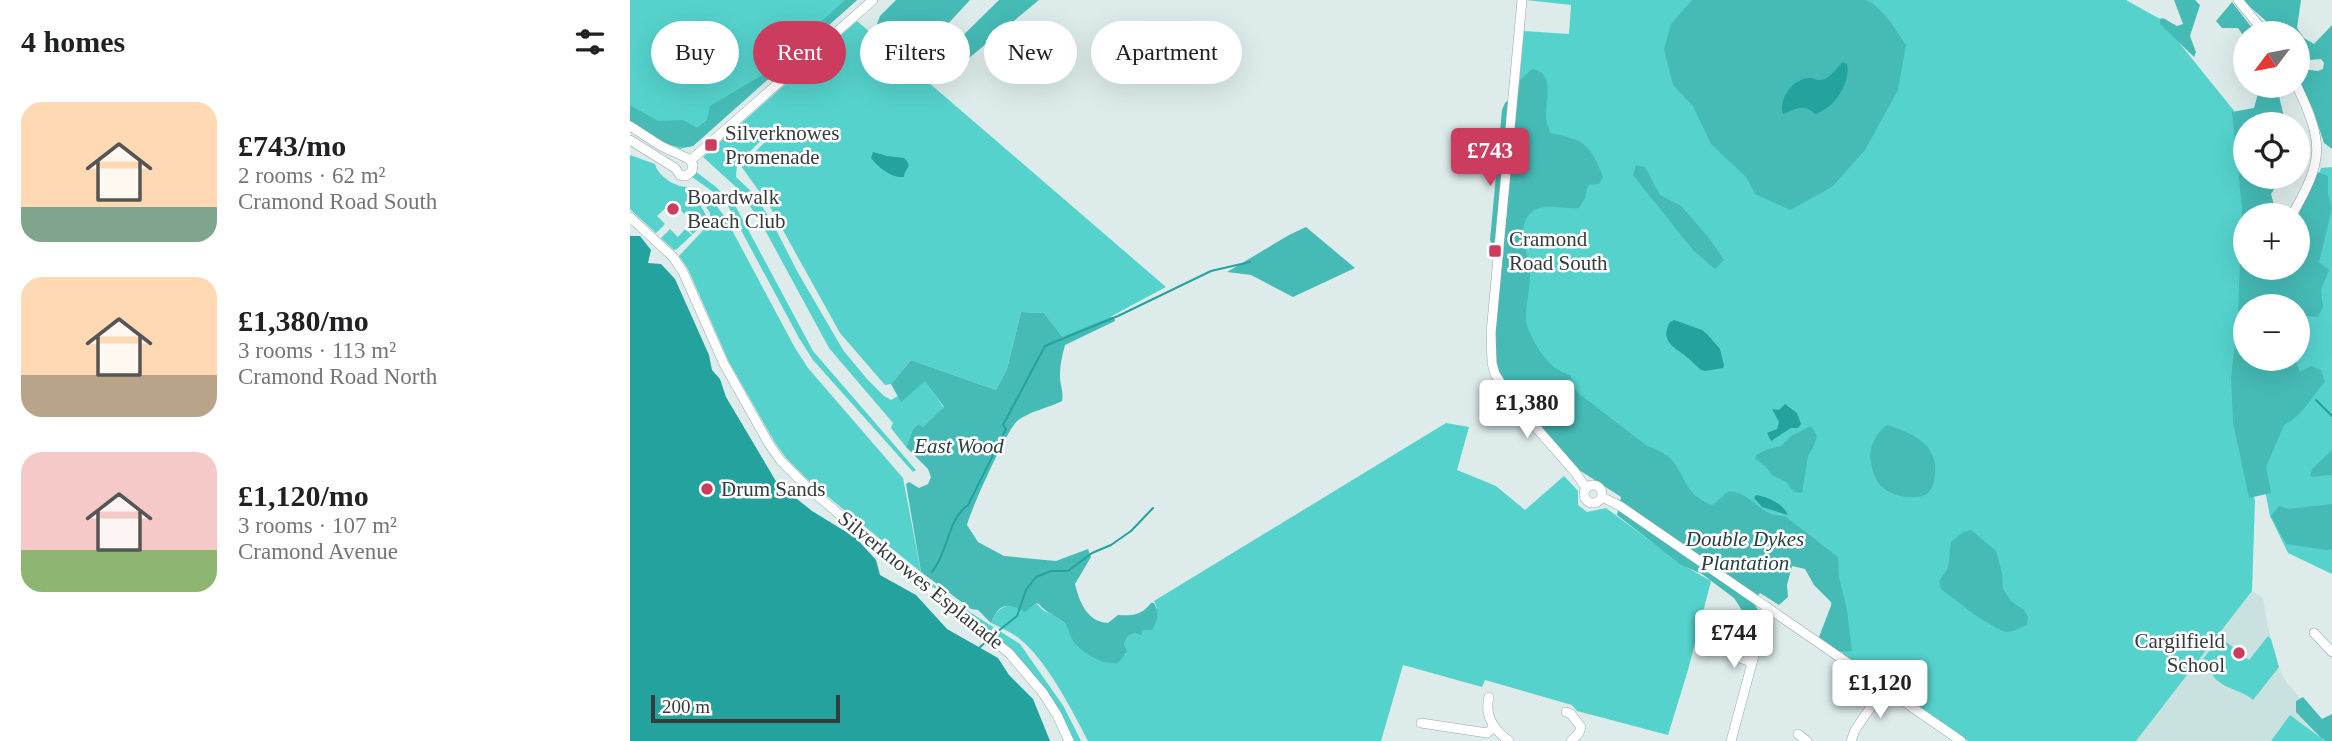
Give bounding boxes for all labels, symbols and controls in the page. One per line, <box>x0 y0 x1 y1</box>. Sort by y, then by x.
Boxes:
chip: Buy <box>651 21 739 84</box>
chip: Rent <box>753 21 846 84</box>
chip: Filters <box>860 21 970 84</box>
chip: New <box>984 21 1077 84</box>
chip: Apartment <box>1091 21 1242 84</box>
north arrow <box>2233 21 2310 98</box>
map controls <box>2233 21 2310 371</box>
icon: filters <box>571 23 609 61</box>
text: 4 homes <box>21 25 125 58</box>
button: locate <box>2233 112 2310 189</box>
place label: Silverknowes Promenade <box>725 121 839 169</box>
pin: £743 <box>1449 128 1531 188</box>
text: £743/mo <box>238 129 346 162</box>
icon: home <box>77 130 161 214</box>
marker: Silverknowes Promenade <box>703 137 719 153</box>
text: £743 <box>1467 138 1513 163</box>
text: 2 rooms · 62 m² <box>238 163 385 188</box>
place label: Boardwalk Beach Club <box>687 185 786 233</box>
text: Cramond Road South <box>238 189 437 214</box>
marker: Boardwalk Beach Club <box>665 201 681 217</box>
button: + <box>2233 203 2310 280</box>
place label: Cramond Road South <box>1509 227 1608 275</box>
marker: Cramond Road South <box>1487 243 1503 259</box>
button: − <box>2233 294 2310 371</box>
text: £1,380/mo <box>238 304 369 337</box>
icon: home <box>77 305 161 389</box>
text: 3 rooms · 113 m² <box>238 338 396 363</box>
text: Cramond Road North <box>238 364 437 389</box>
pin: £1,380 <box>1470 380 1584 440</box>
text: £1,380 <box>1495 390 1559 415</box>
park label: East Wood <box>913 434 1004 458</box>
place label: Drum Sands <box>721 477 825 501</box>
text: £1,120/mo <box>238 479 369 512</box>
icon: home <box>77 480 161 564</box>
marker: Drum Sands <box>699 481 715 497</box>
street label: Silverknowes Esplanade <box>833 506 1009 654</box>
text: 3 rooms · 107 m² <box>238 513 397 538</box>
park label: Double Dykes Plantation <box>1685 527 1804 575</box>
text: Cramond Avenue <box>238 539 398 564</box>
pin: £744 <box>1693 610 1775 670</box>
text: £744 <box>1711 620 1757 645</box>
place label: Cargilfield School <box>2134 629 2225 677</box>
marker: Cargilfield School <box>2231 645 2247 661</box>
pin: £1,120 <box>1823 660 1937 720</box>
text: £1,120 <box>1848 670 1912 695</box>
scale bar <box>651 692 840 724</box>
text: 200 m <box>662 696 710 717</box>

